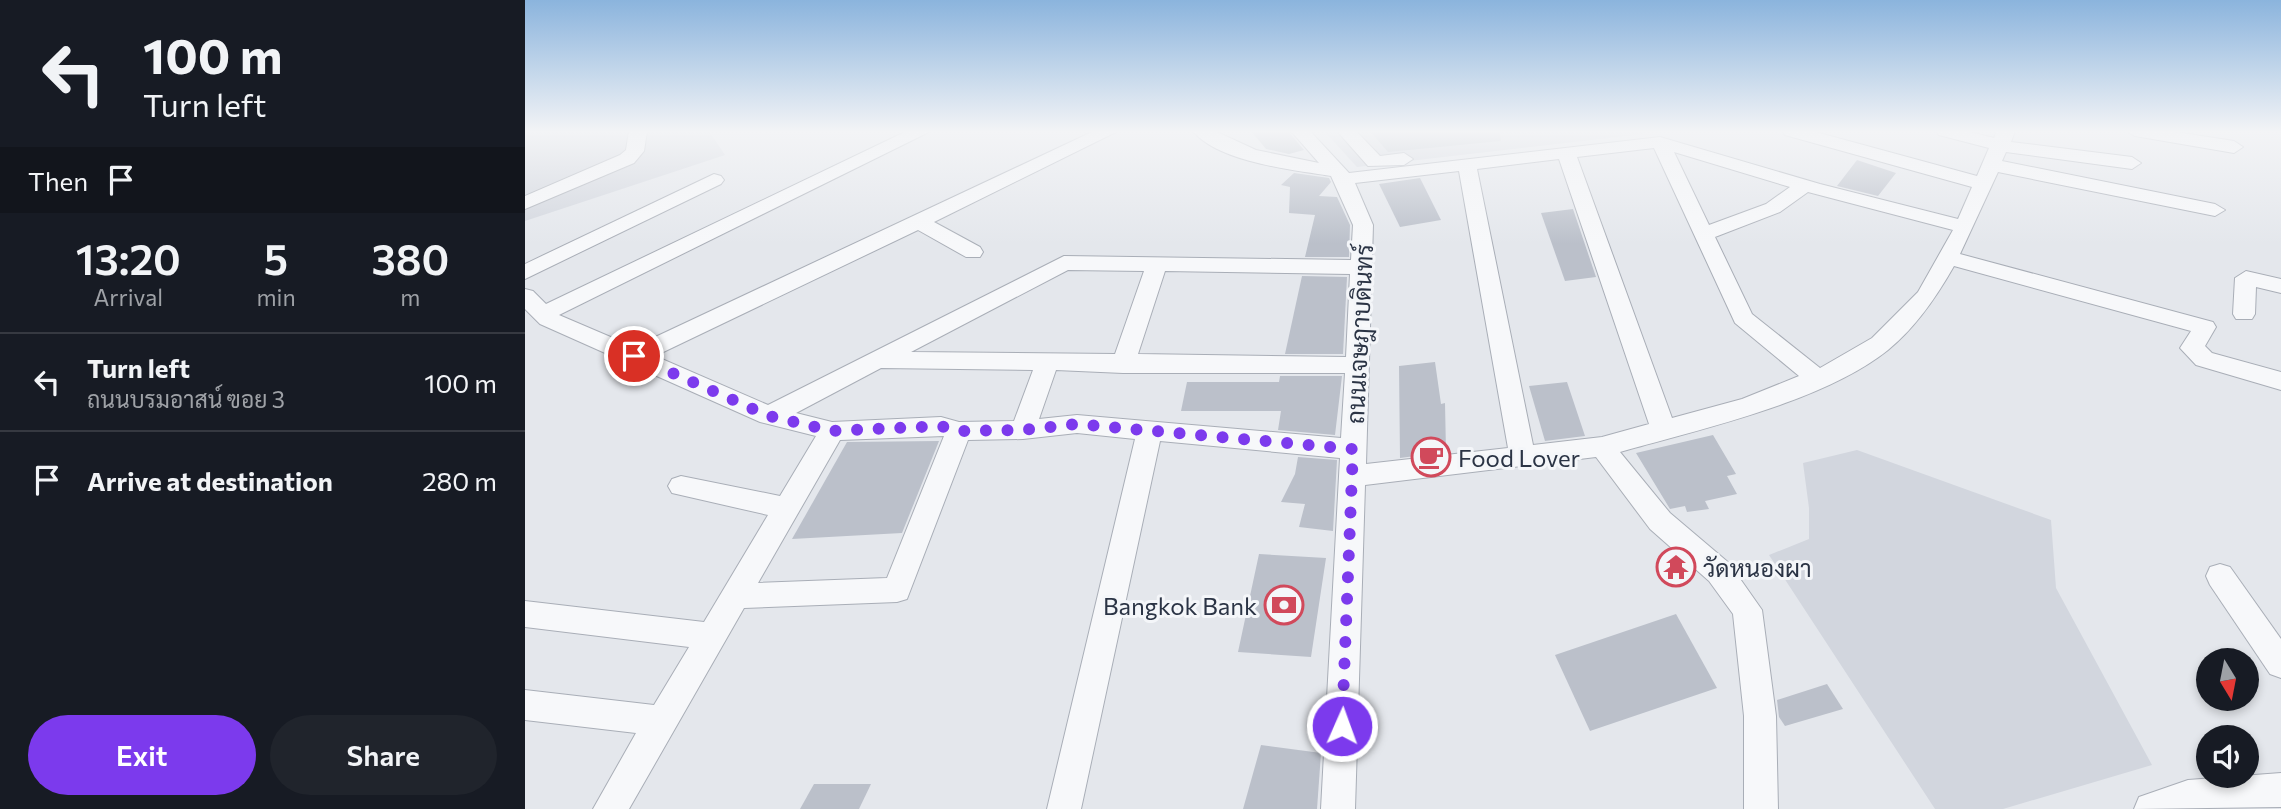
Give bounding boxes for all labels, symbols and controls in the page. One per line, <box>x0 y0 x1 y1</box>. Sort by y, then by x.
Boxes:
text: 100 m <box>143 24 282 84</box>
icon: left <box>28 28 119 119</box>
text: Turn left <box>143 84 267 124</box>
icon: arrive <box>102 161 140 199</box>
text: Then <box>28 165 88 196</box>
text: 13:20 <box>76 232 181 284</box>
text: 5 <box>264 232 288 284</box>
text: 380 <box>371 232 449 284</box>
street label: ถนนเจษฎาบดินทร์ <box>1340 243 1381 425</box>
text: Arrival <box>93 283 163 311</box>
text: min <box>256 283 296 311</box>
text: m <box>400 283 420 311</box>
pin <box>604 326 664 386</box>
icon: arrive <box>615 337 653 375</box>
text: Turn left <box>87 352 190 383</box>
icon: left <box>28 363 66 401</box>
text: 100 m <box>424 367 497 398</box>
text: ถนนบรมอาสน์ ฃอย 3 <box>87 385 285 413</box>
cafe icon: Food Lover <box>1410 436 1452 478</box>
place label: Food Lover <box>1458 443 1581 472</box>
icon: arrive <box>28 461 66 499</box>
text: Arrive at destination <box>87 465 333 496</box>
text: 280 m <box>422 465 497 496</box>
temple icon: วัดหนองผา <box>1655 546 1697 588</box>
place label: วัดหนองผา <box>1703 553 1812 582</box>
bank icon: Bangkok Bank <box>1263 584 1305 626</box>
place label: Bangkok Bank <box>1103 591 1257 620</box>
north arrow <box>2196 648 2259 710</box>
map controls <box>2196 648 2259 788</box>
position arrow <box>1305 689 1379 763</box>
button: Exit <box>28 715 256 795</box>
button: Share <box>270 715 497 795</box>
button: sound <box>2196 725 2259 788</box>

